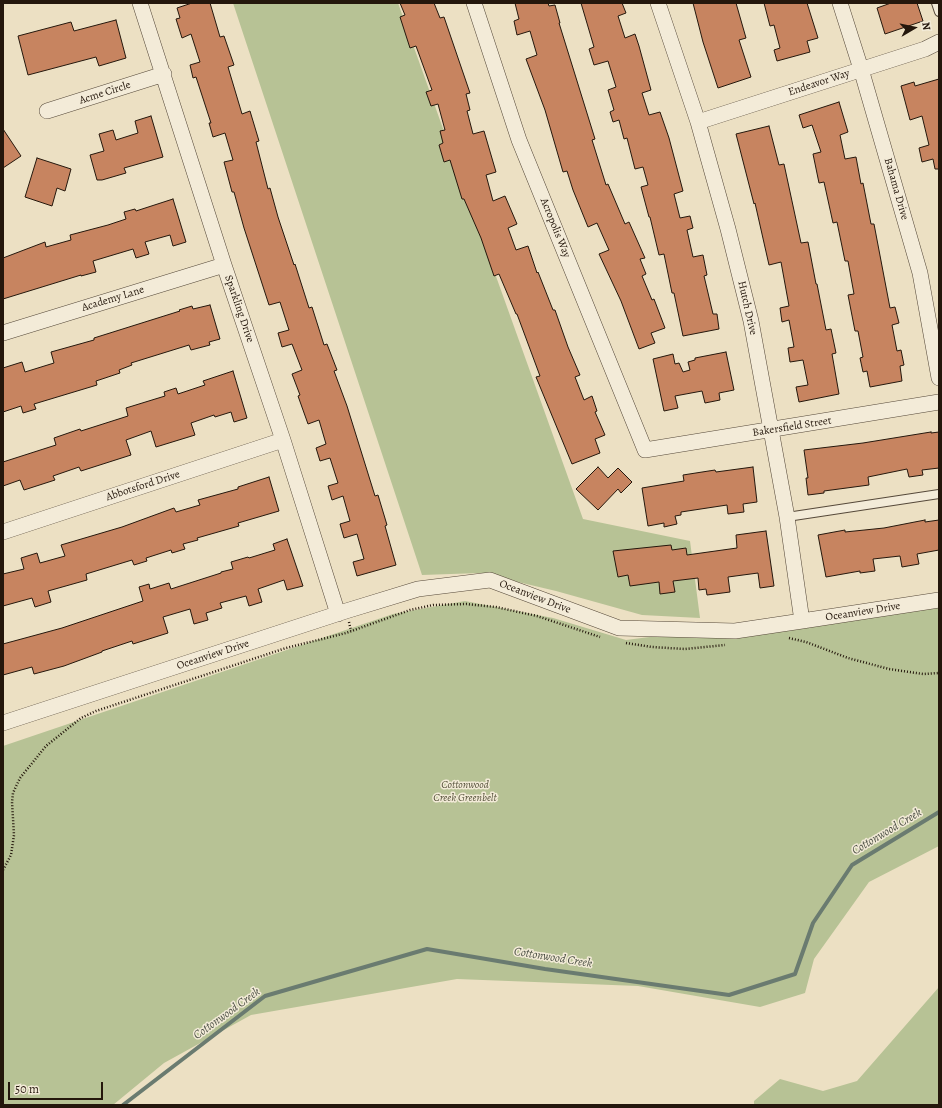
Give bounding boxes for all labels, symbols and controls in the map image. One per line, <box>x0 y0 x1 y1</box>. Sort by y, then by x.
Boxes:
north arrow <box>894 8 934 48</box>
text: N <box>918 21 934 31</box>
street label: Endeavor Way <box>787 67 851 99</box>
street label: Acme Circle <box>78 78 132 108</box>
street label: Bahama Drive <box>881 156 911 222</box>
street label: Acropolis Way <box>537 196 573 260</box>
street label: Sparkling Drive <box>221 273 257 345</box>
street label: Hutch Drive <box>734 280 760 336</box>
street label: Academy Lane <box>80 283 146 315</box>
street label: Bakersfield Street <box>752 414 832 440</box>
street label: Abbotsford Drive <box>104 468 182 504</box>
street label: Oceanview Drive <box>497 577 573 617</box>
street label: Oceanview Drive <box>825 600 901 624</box>
street label: Oceanview Drive <box>175 637 251 673</box>
park label: Cottonwood Creek Greenbelt <box>433 778 497 804</box>
water label: Cottonwood Creek <box>849 805 925 859</box>
water label: Cottonwood Creek <box>513 945 593 971</box>
water label: Cottonwood Creek <box>191 985 263 1043</box>
scale bar <box>10 1074 105 1100</box>
text: 50 m <box>15 1081 39 1097</box>

